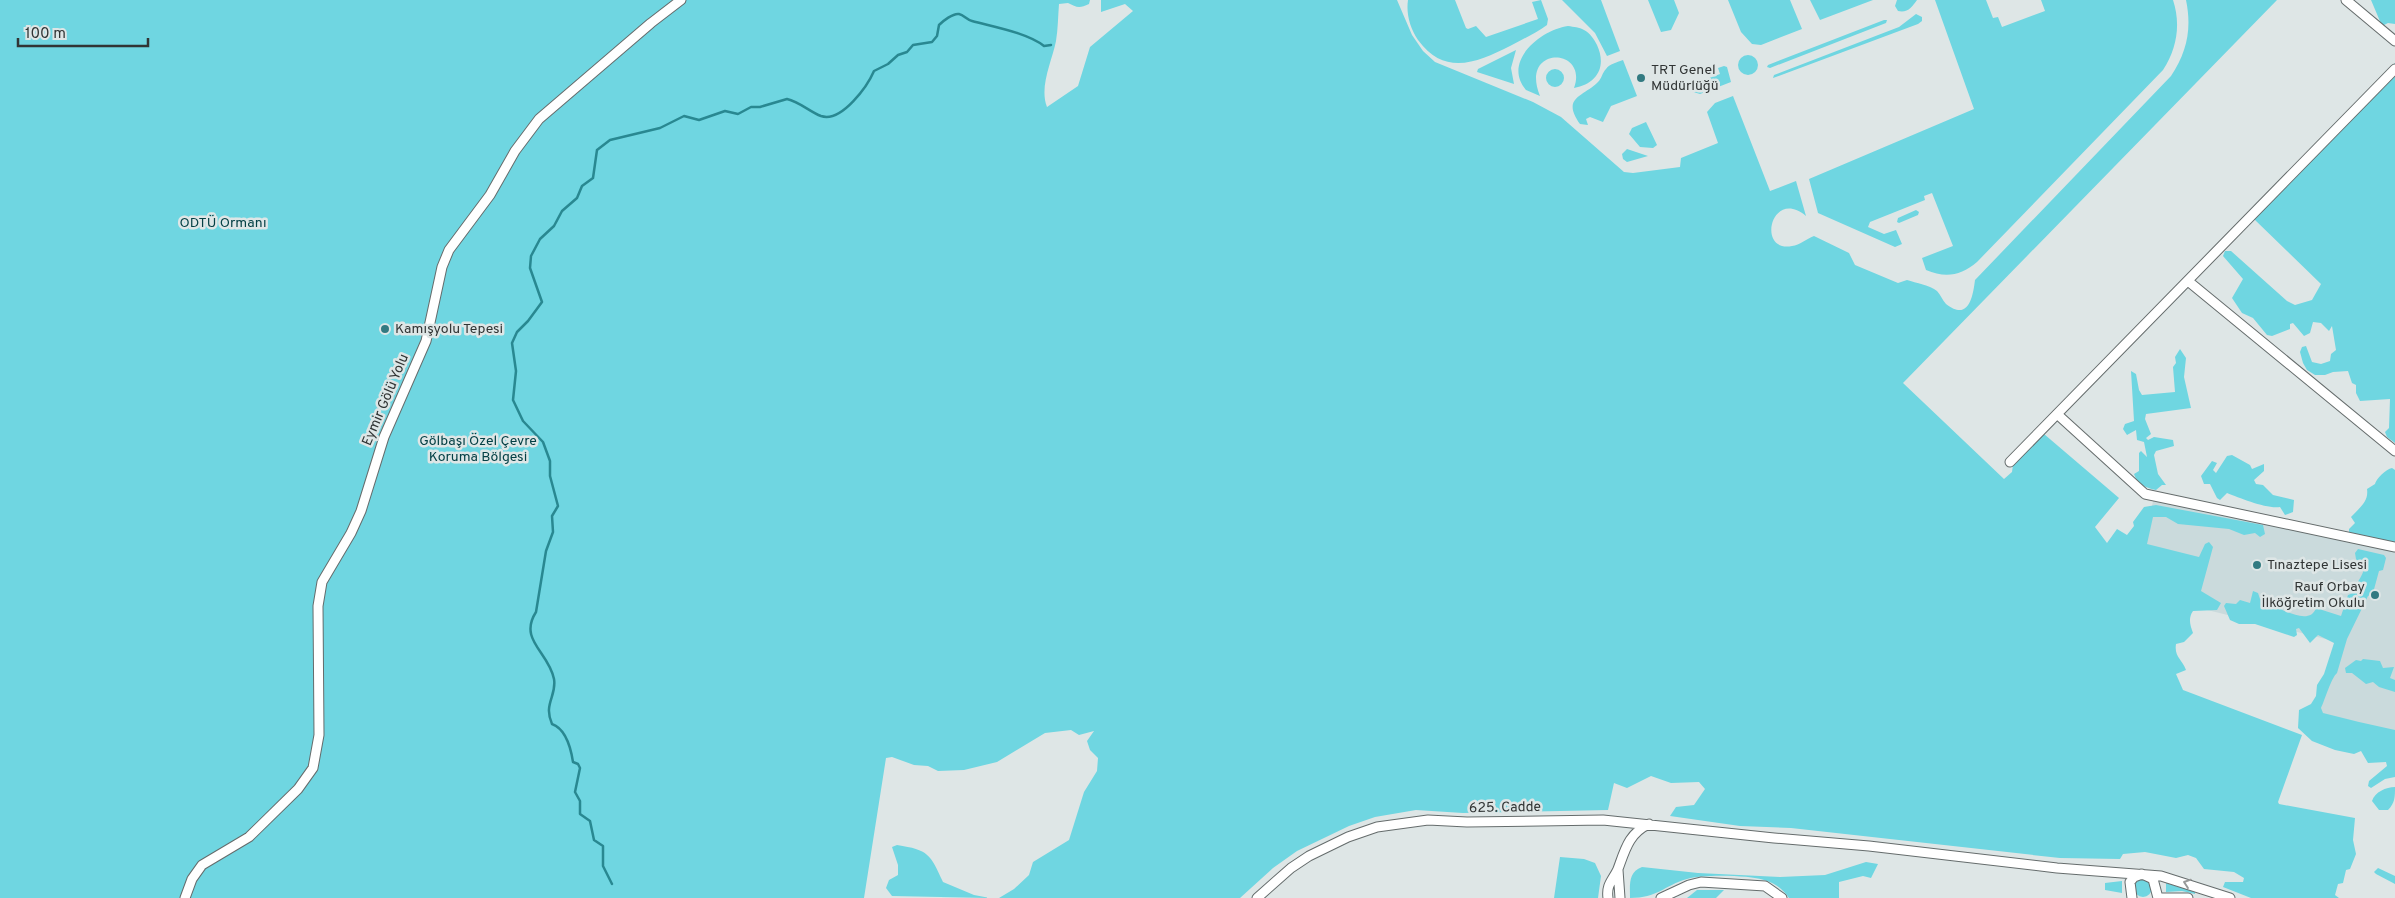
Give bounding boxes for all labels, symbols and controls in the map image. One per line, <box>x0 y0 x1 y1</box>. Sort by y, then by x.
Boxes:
scale bar <box>18 15 148 47</box>
text: 100 m <box>25 25 66 44</box>
place label: TRT Genel Müdürlüğü <box>1651 62 1719 95</box>
marker: TRT Genel Müdürlüğü <box>1635 72 1647 84</box>
park label: ODTÜ Ormanı <box>180 214 266 232</box>
place label: Kamışyolu Tepesi <box>395 321 503 338</box>
marker: Kamışyolu Tepesi <box>379 323 391 335</box>
street label: Eymir Gölü Yolu <box>359 352 413 448</box>
park label: Gölbaşı Özel Çevre Koruma Bölgesi <box>419 432 537 466</box>
place label: Tınaztepe Lisesi <box>2267 557 2367 574</box>
marker: Tınaztepe Lisesi <box>2251 559 2263 571</box>
place label: Rauf Orbay İlköğretim Okulu <box>2262 579 2365 612</box>
marker: Rauf Orbay İlköğretim Okulu <box>2369 589 2381 601</box>
street label: 625. Cadde <box>1469 799 1541 817</box>
one-way arrow <box>2183 879 2192 889</box>

